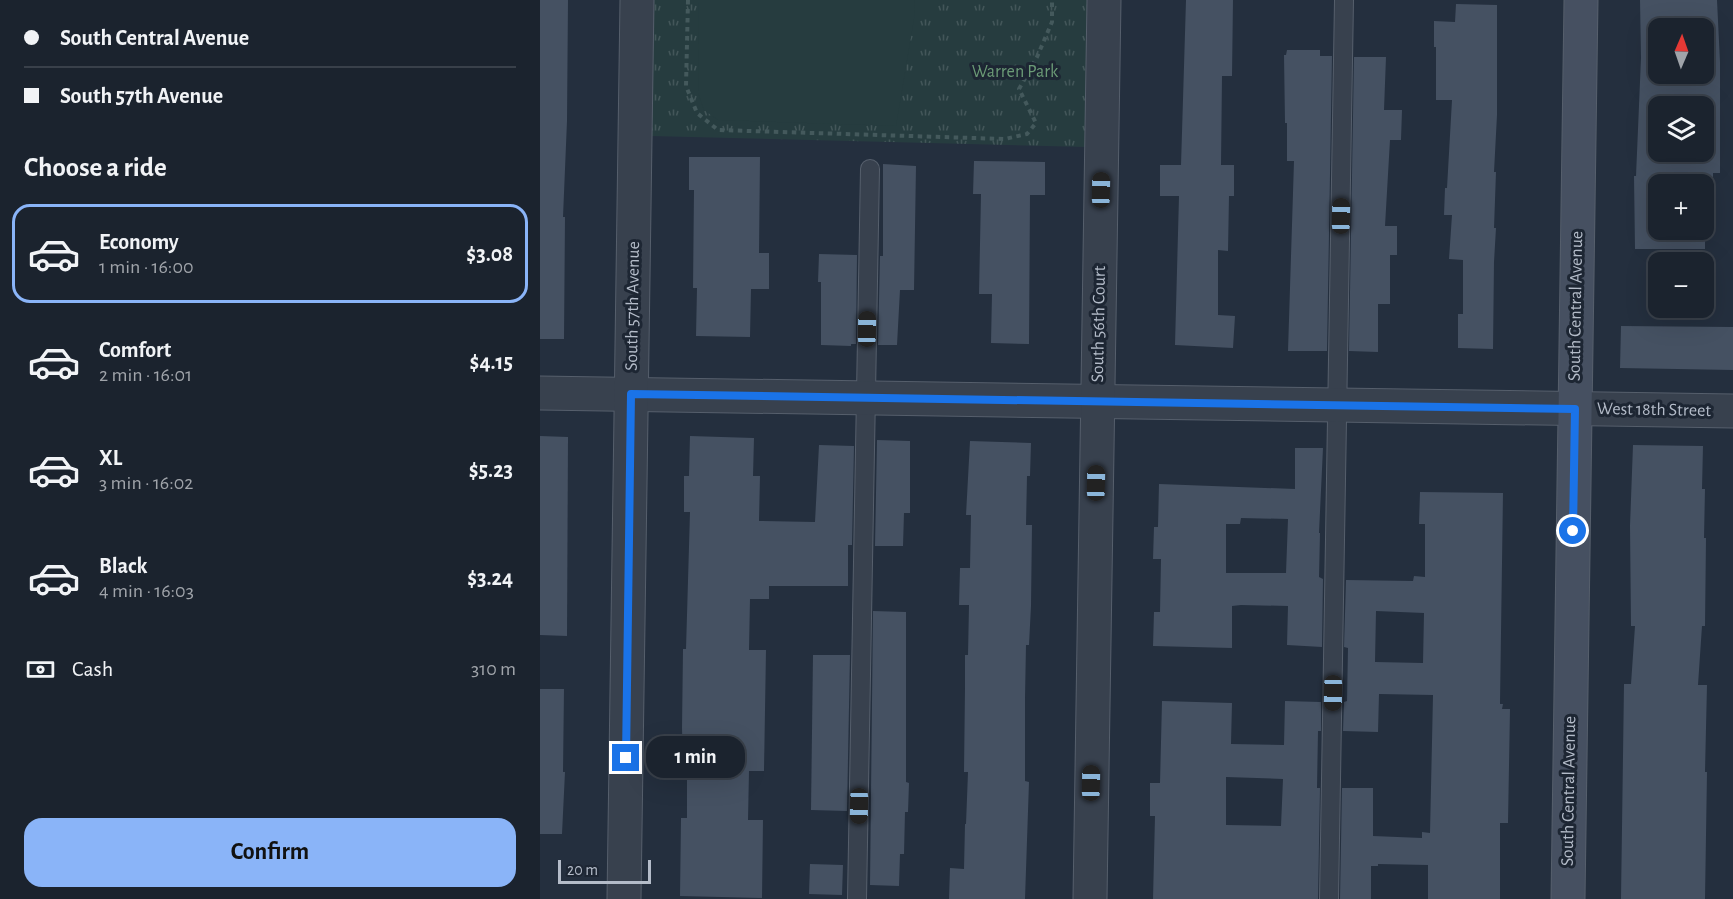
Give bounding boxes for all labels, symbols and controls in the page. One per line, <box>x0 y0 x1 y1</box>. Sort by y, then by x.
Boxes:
north arrow <box>1648 18 1714 84</box>
map controls <box>1648 18 1714 318</box>
text: South Central Avenue <box>60 27 249 49</box>
park label: Warren Park <box>972 63 1059 81</box>
text: South 57th Avenue <box>60 85 223 107</box>
button: layers <box>1648 96 1714 162</box>
text: Choose a ride <box>24 154 167 181</box>
car <box>1092 172 1110 208</box>
button: + <box>1648 174 1714 240</box>
car <box>1332 198 1350 234</box>
icon: car <box>27 227 81 281</box>
text: Economy <box>99 231 179 253</box>
street label: South Central Avenue <box>1566 231 1586 381</box>
street label: South 57th Avenue <box>623 241 643 371</box>
text: $3.08 <box>466 243 513 265</box>
button: − <box>1648 252 1714 318</box>
text: 1 min · 16:00 <box>99 257 194 277</box>
street label: South 56th Court <box>1089 265 1109 382</box>
car <box>858 311 876 347</box>
icon: car <box>27 335 81 389</box>
text: Comfort <box>99 339 171 361</box>
text: $4.15 <box>470 351 513 373</box>
text: 2 min · 16:01 <box>99 365 192 385</box>
street label: West 18th Street <box>1597 400 1711 420</box>
icon: car <box>27 443 81 497</box>
text: XL <box>99 447 122 469</box>
text: $5.23 <box>469 459 513 481</box>
car <box>1087 465 1105 501</box>
text: 3 min · 16:02 <box>99 473 193 493</box>
route start <box>1559 517 1586 544</box>
icon: car <box>27 551 81 605</box>
text: Black <box>99 555 147 577</box>
text: $3.24 <box>467 567 513 589</box>
text: 4 min · 16:03 <box>99 581 194 601</box>
icon: cash <box>24 653 57 686</box>
text: Cash <box>72 658 113 680</box>
text: 310 m <box>471 659 516 679</box>
car <box>1324 675 1342 711</box>
street label: South Central Avenue <box>1559 716 1579 866</box>
callout: 1 min <box>647 737 746 779</box>
route end <box>612 744 639 771</box>
text: 1 min <box>674 747 717 767</box>
car <box>1082 765 1100 801</box>
car <box>850 788 868 824</box>
button: Confirm <box>24 818 516 887</box>
scale bar <box>558 857 651 884</box>
text: 20 m <box>567 862 598 878</box>

